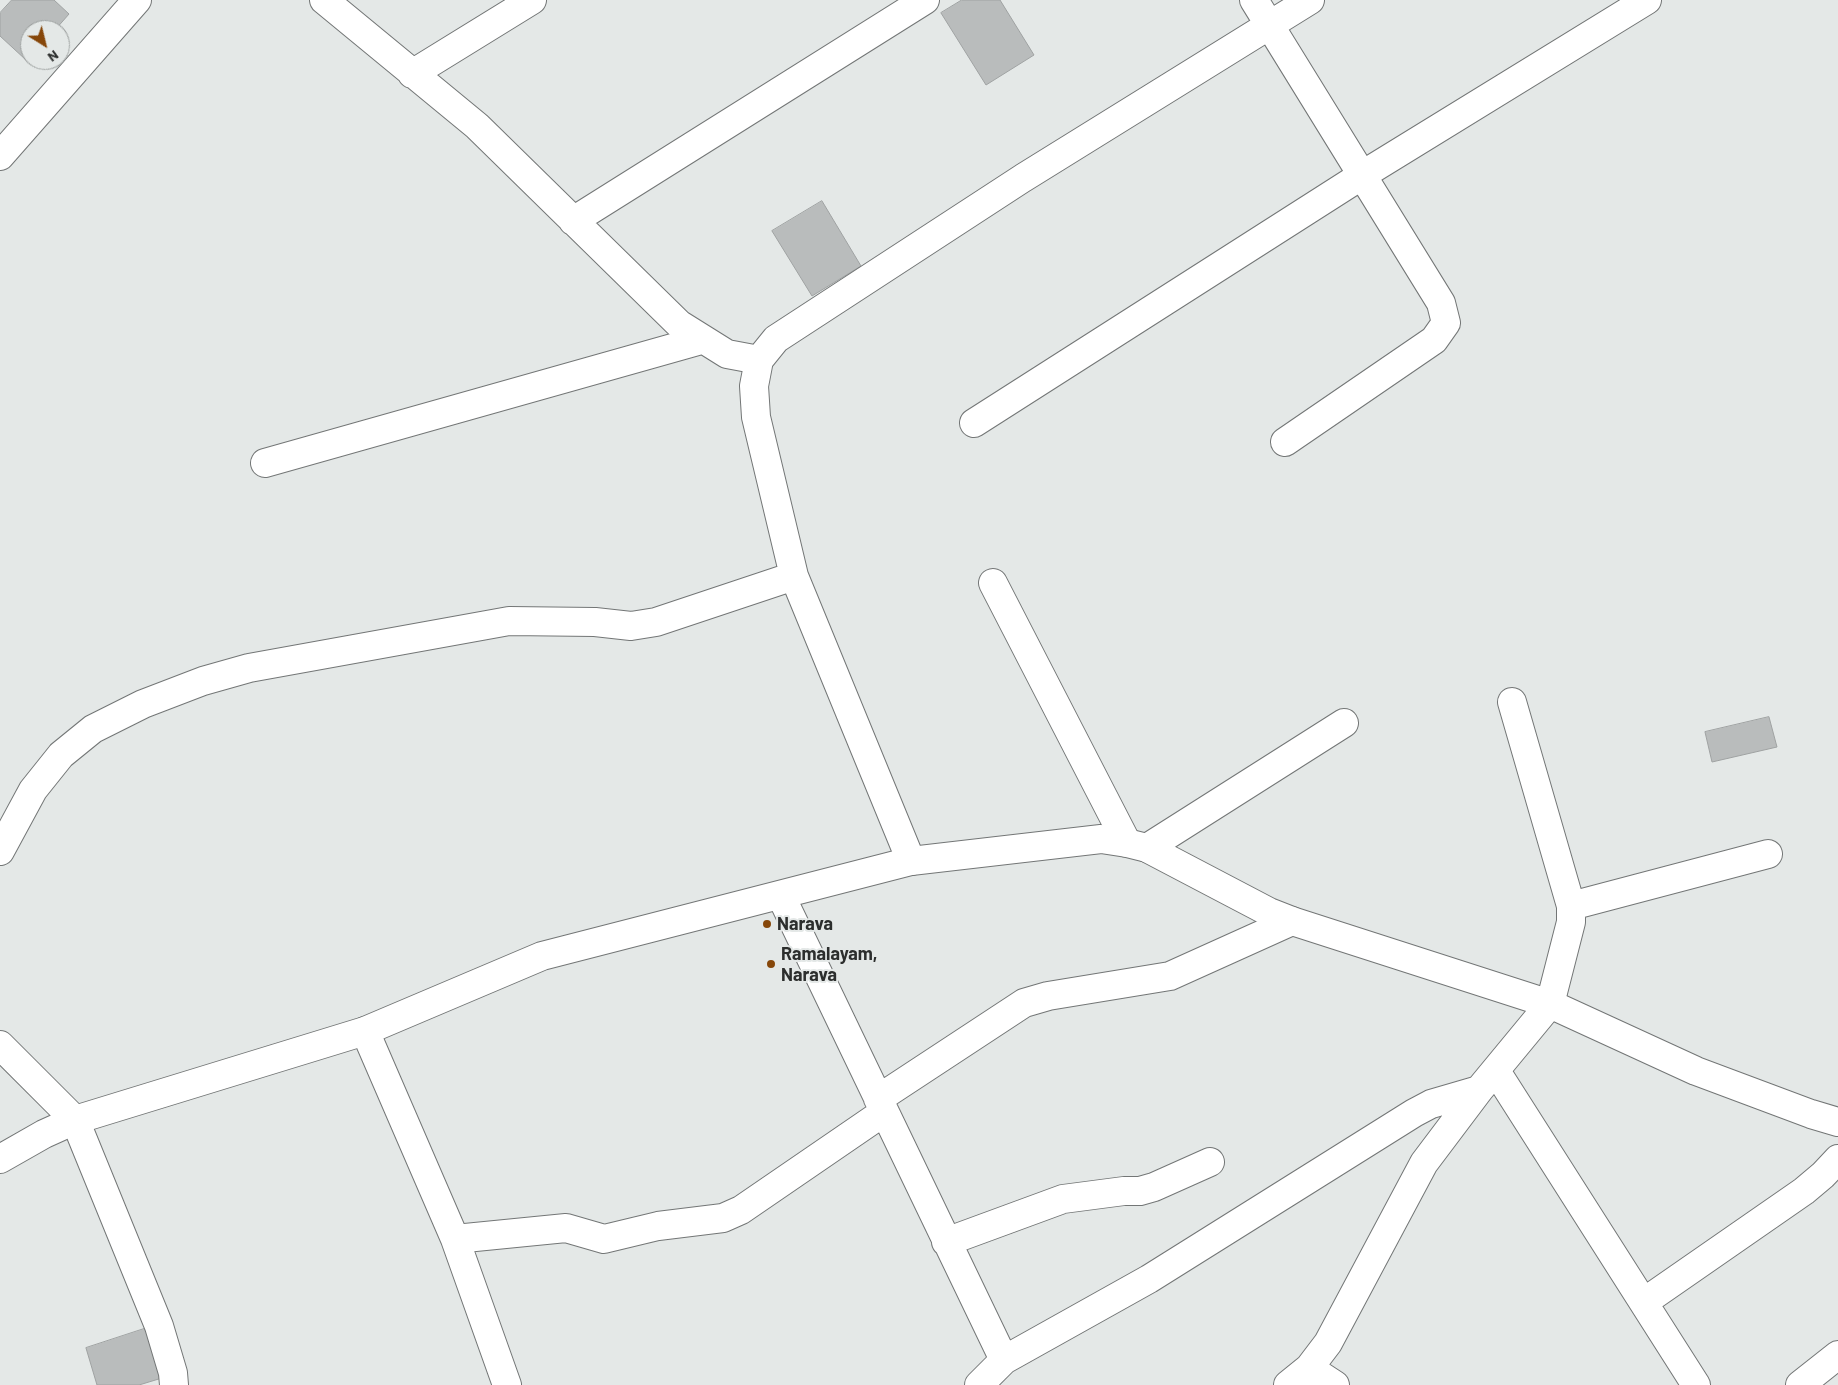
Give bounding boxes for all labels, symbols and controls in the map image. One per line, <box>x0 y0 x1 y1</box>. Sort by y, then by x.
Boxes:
north arrow <box>20 20 70 70</box>
text: N <box>45 47 62 66</box>
place label: Narava <box>777 913 833 935</box>
marker: Narava <box>761 918 773 930</box>
place label: Ramalayam, Narava <box>781 943 877 986</box>
marker: Ramalayam, Narava <box>765 958 777 970</box>

